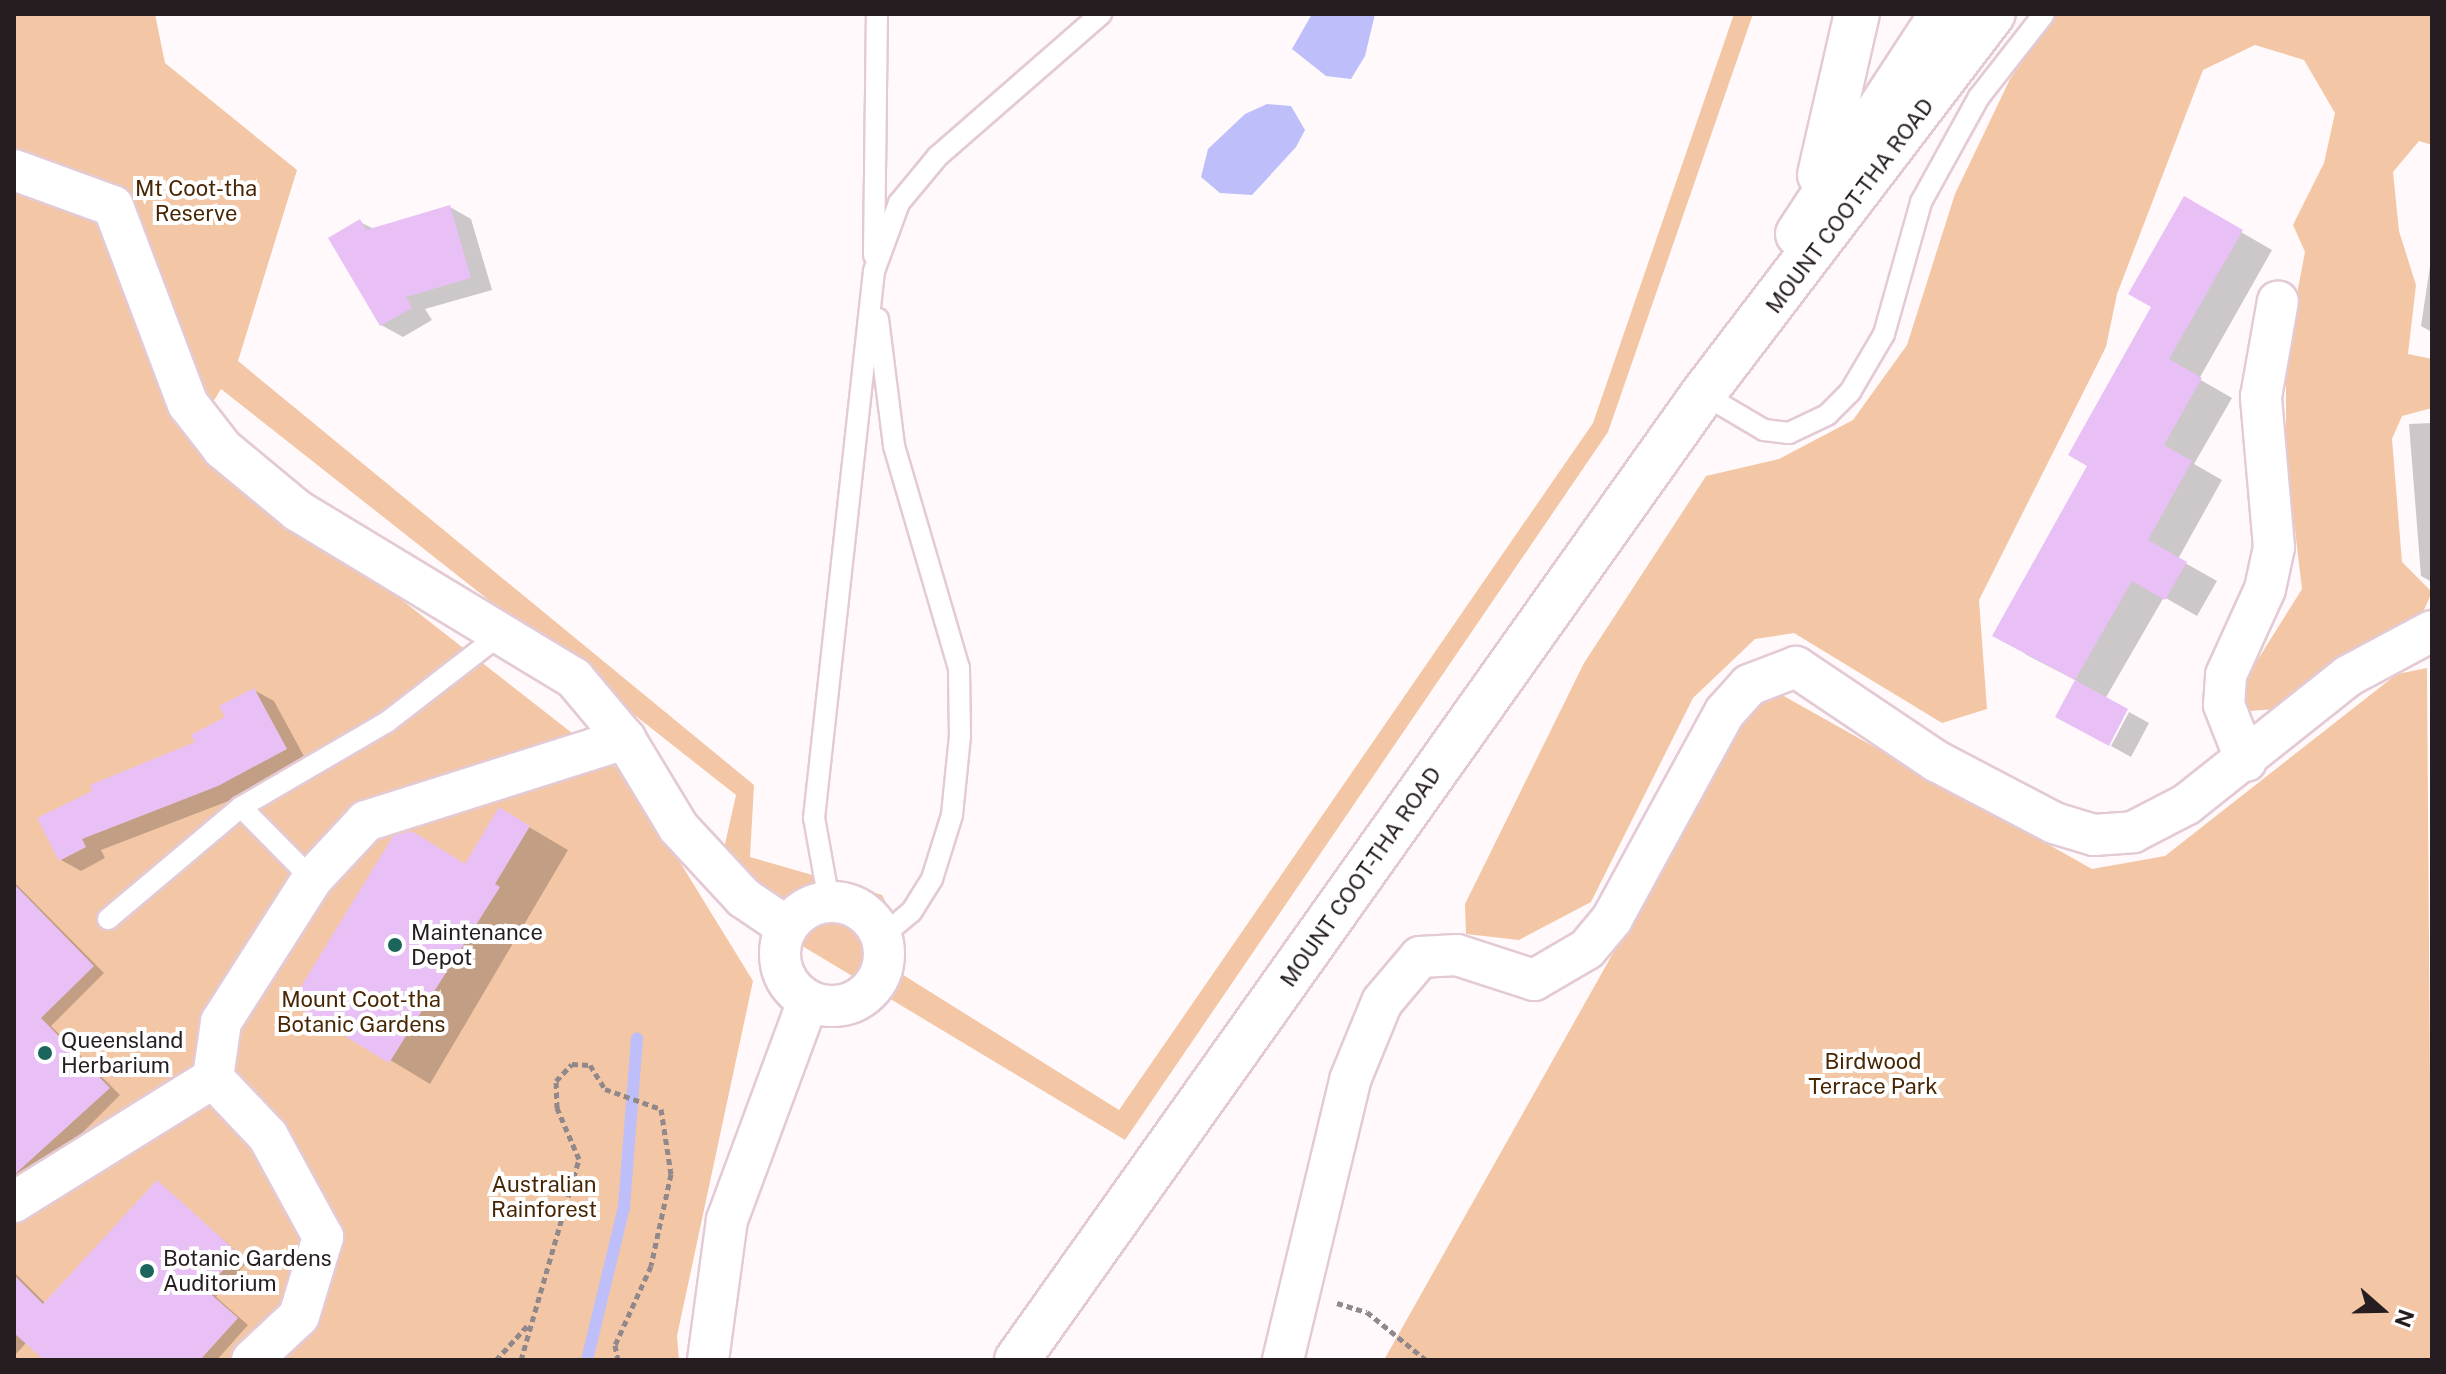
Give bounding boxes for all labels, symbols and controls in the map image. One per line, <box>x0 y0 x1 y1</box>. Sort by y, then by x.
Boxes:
street label: MOUNT COOT-THA ROAD <box>1761 93 1939 319</box>
park label: Mt Coot-tha Reserve <box>135 175 257 226</box>
street label: MOUNT COOT-THA ROAD <box>1275 762 1447 992</box>
place label: Maintenance Depot <box>411 919 543 970</box>
marker: Maintenance Depot <box>386 936 404 954</box>
park label: Mount Coot-tha Botanic Gardens <box>277 986 445 1038</box>
place label: Queensland Herbarium <box>61 1027 183 1078</box>
marker: Queensland Herbarium <box>36 1044 54 1062</box>
park label: Birdwood Terrace Park <box>1808 1048 1938 1100</box>
park label: Australian Rainforest <box>491 1171 597 1222</box>
place label: Botanic Gardens Auditorium <box>163 1245 332 1296</box>
marker: Botanic Gardens Auditorium <box>138 1262 156 1280</box>
north arrow <box>2342 1270 2422 1350</box>
text: N <box>2389 1306 2420 1331</box>

